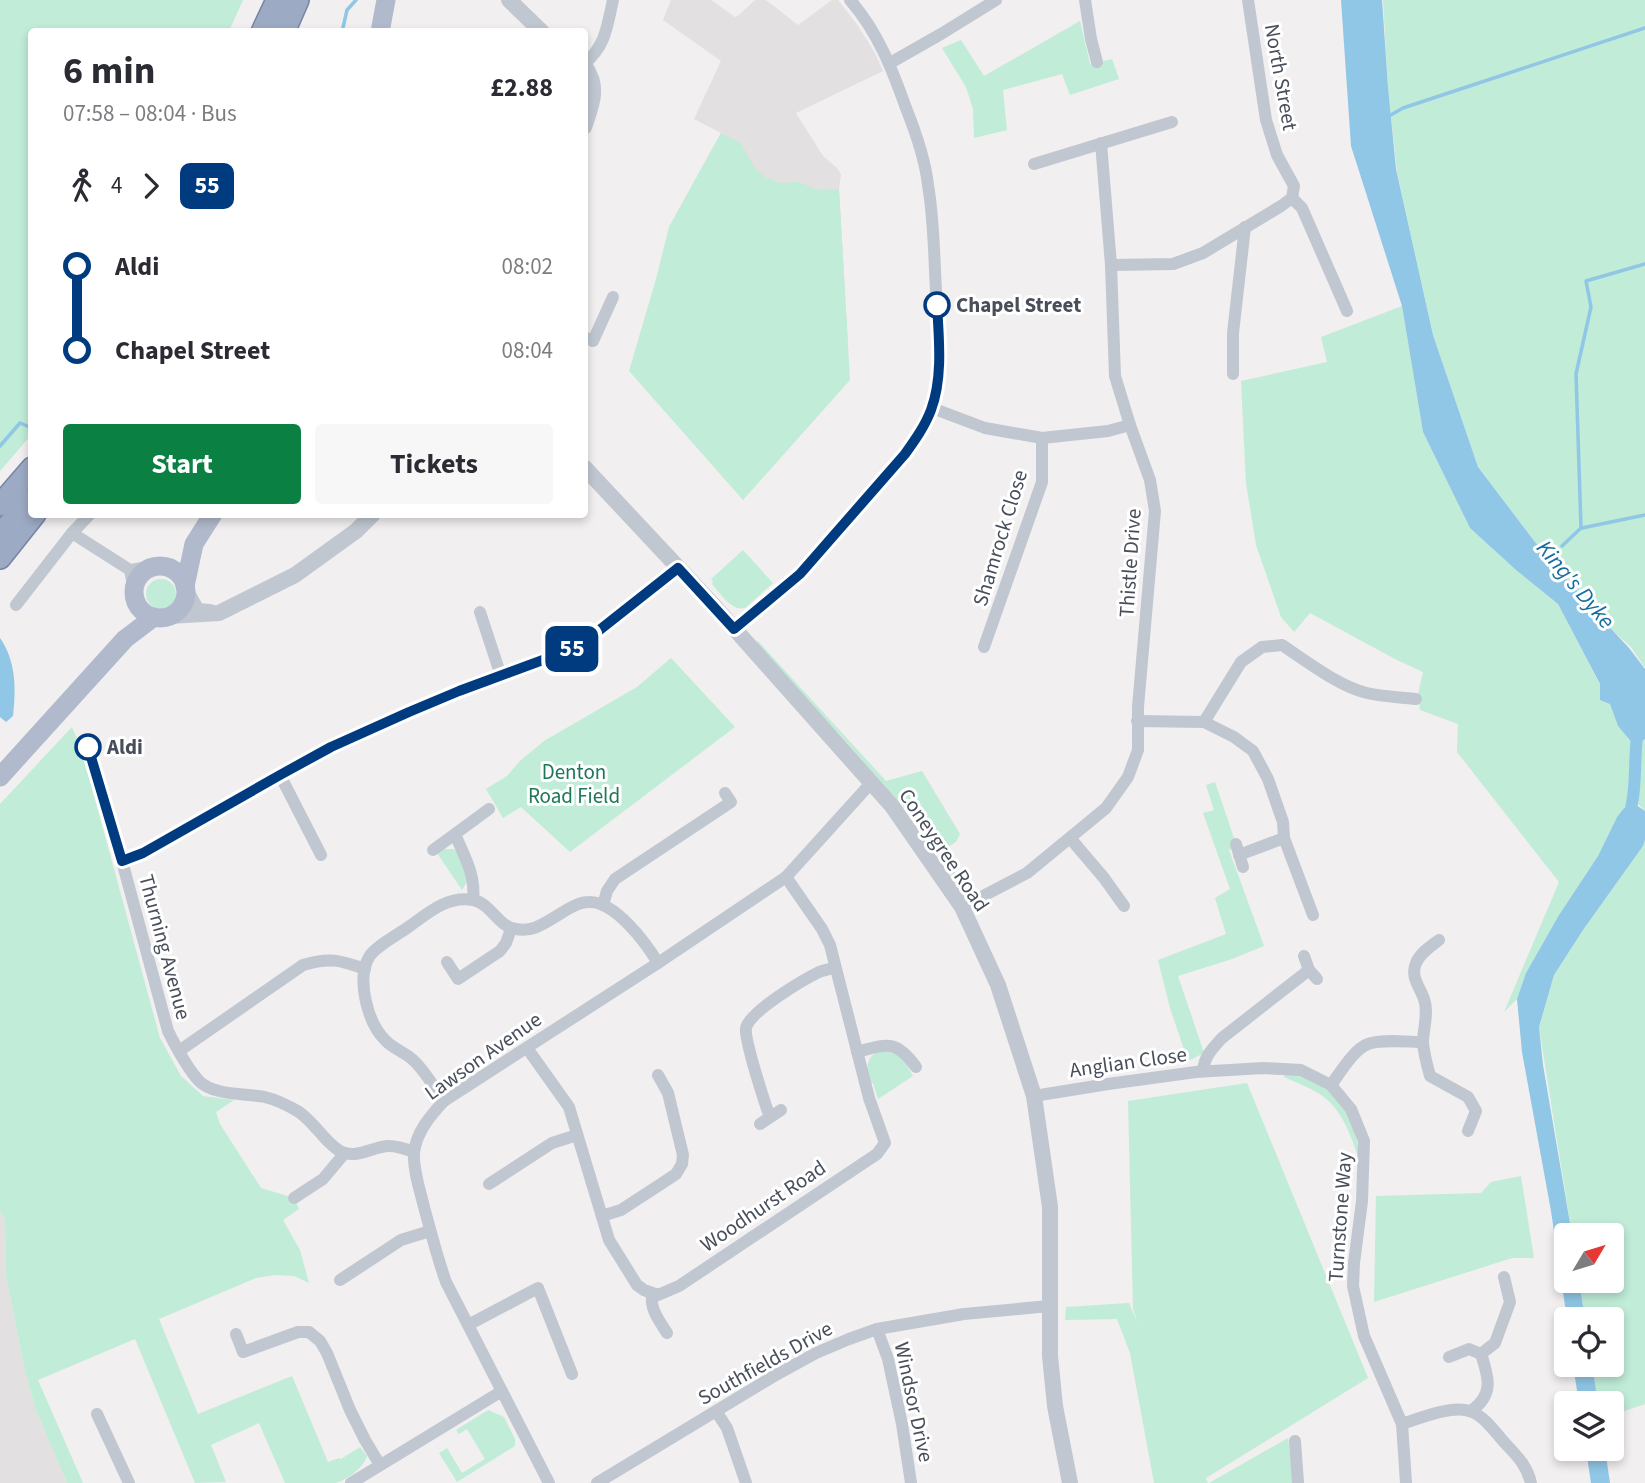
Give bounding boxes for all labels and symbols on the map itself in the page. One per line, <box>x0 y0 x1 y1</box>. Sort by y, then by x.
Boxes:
street label: North Street <box>1257 21 1305 133</box>
place label: Chapel Street <box>956 290 1081 320</box>
marker: Chapel Street <box>924 292 950 318</box>
street label: Shamrock Close <box>965 466 1035 610</box>
street label: Thistle Drive <box>1111 508 1149 618</box>
water label: King's Dyke <box>1529 533 1623 636</box>
line badge: 55 <box>540 626 604 672</box>
place label: Aldi <box>106 732 143 762</box>
marker: Aldi <box>75 734 101 760</box>
park label: Denton Road Field <box>528 757 620 811</box>
street label: Coneygree Road <box>892 782 996 918</box>
street label: Thurning Avenue <box>131 871 199 1023</box>
street label: Lawson Avenue <box>418 1005 548 1107</box>
street label: Anglian Close <box>1067 1039 1189 1085</box>
street label: Turnstone Way <box>1321 1151 1360 1283</box>
street label: Woodhurst Road <box>694 1153 832 1259</box>
north arrow <box>1554 1223 1624 1293</box>
street label: Southfields Drive <box>692 1314 838 1412</box>
street label: Windsor Drive <box>887 1339 941 1465</box>

